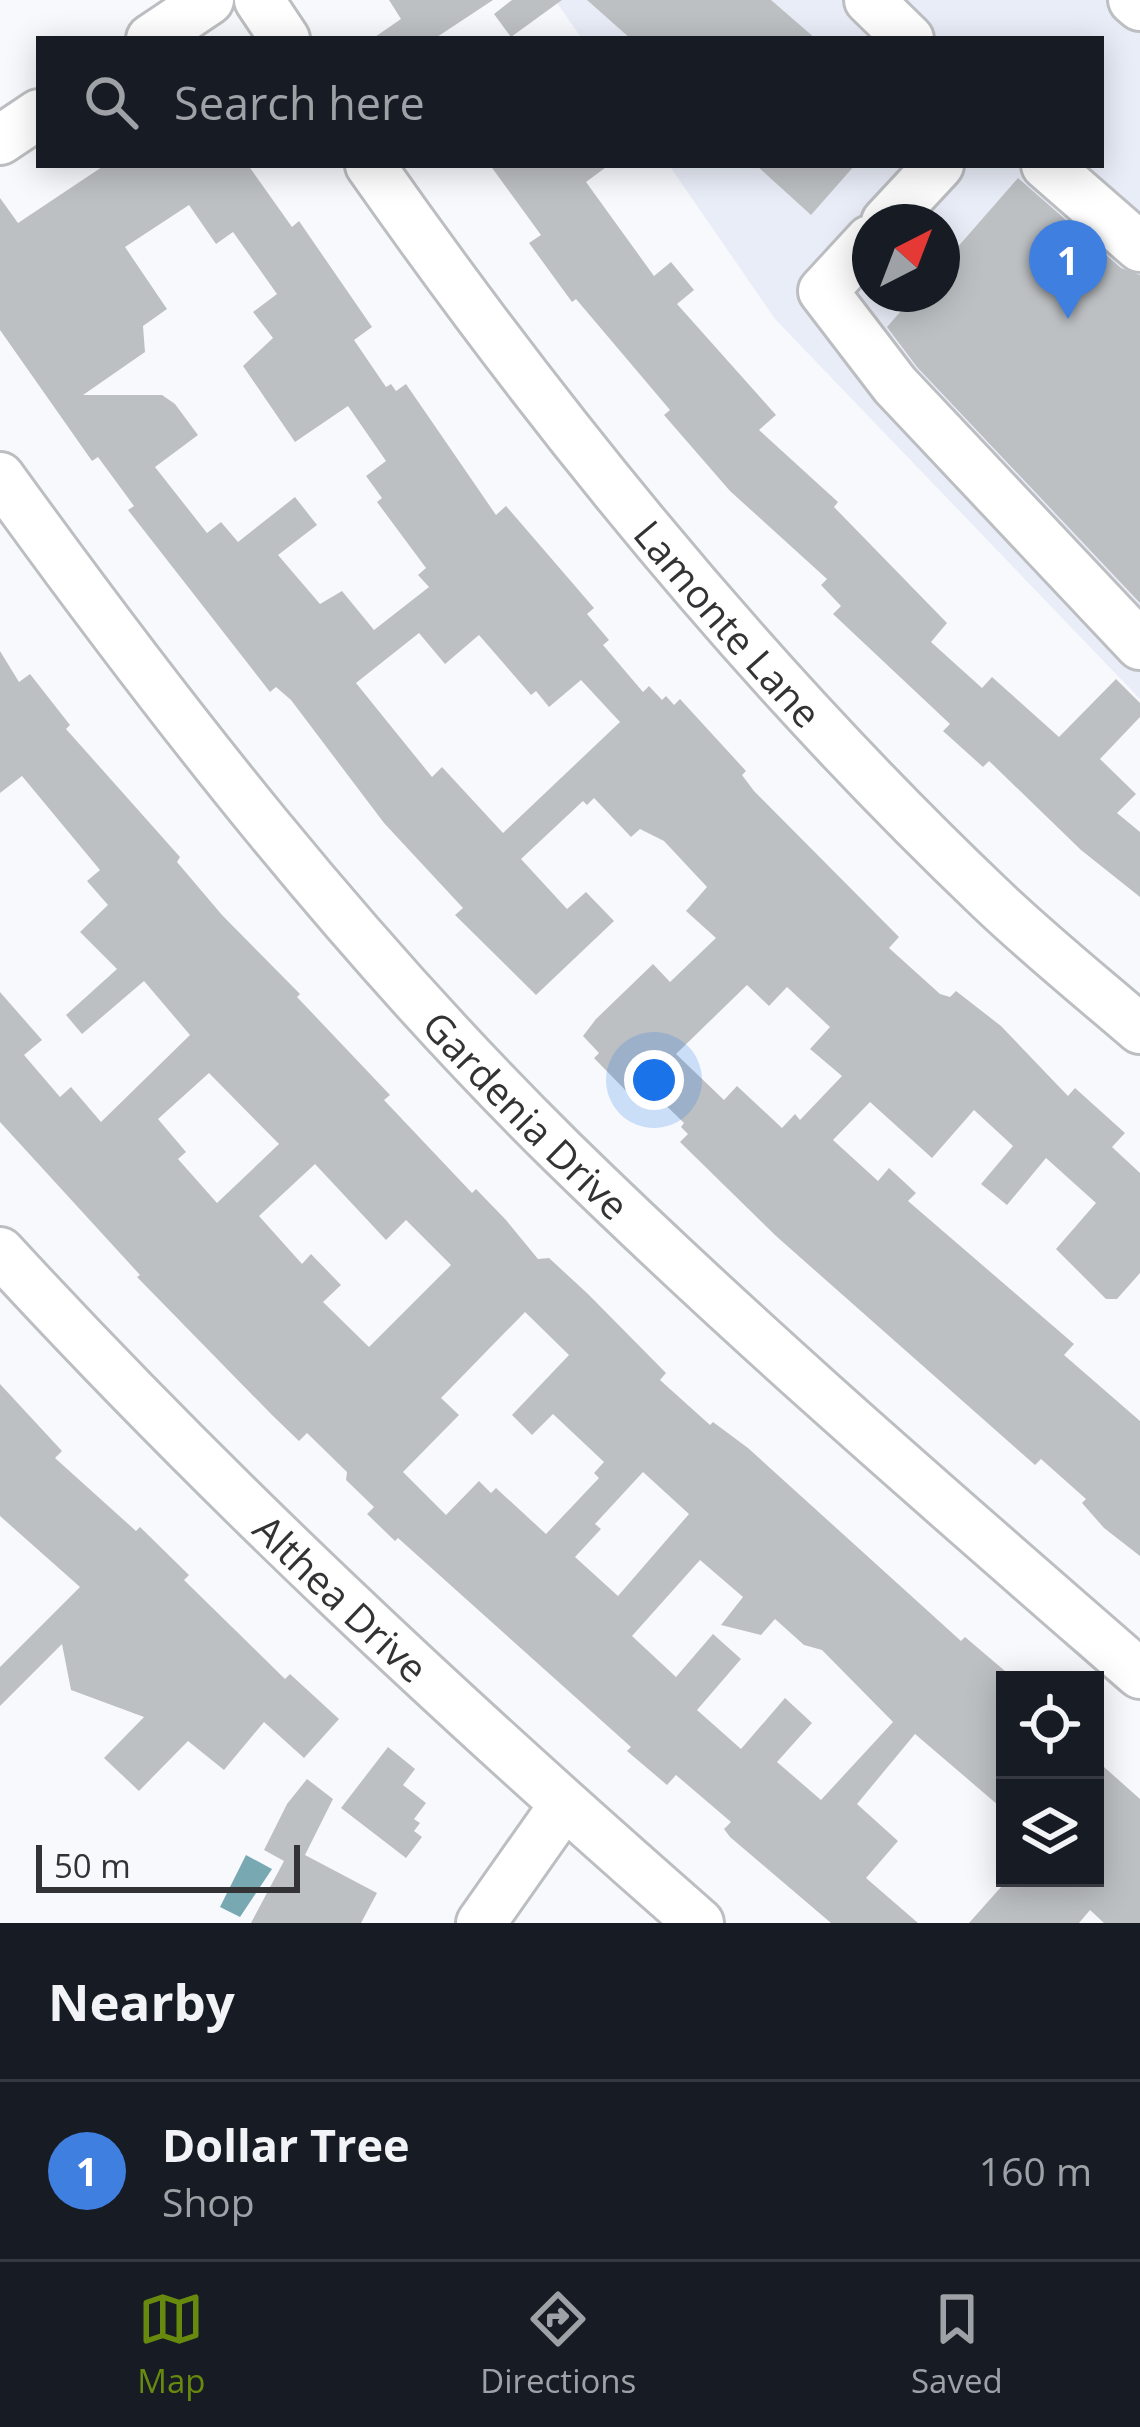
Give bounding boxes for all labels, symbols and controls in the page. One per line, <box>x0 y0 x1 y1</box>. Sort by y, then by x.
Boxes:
search box <box>36 36 1104 168</box>
icon: search <box>78 69 144 135</box>
text: Search here <box>174 72 425 133</box>
north arrow <box>852 204 960 312</box>
pin: 1 <box>1029 220 1107 319</box>
street label: Lamonte Lane <box>623 508 834 738</box>
street label: Gardenia Drive <box>412 999 642 1230</box>
your location <box>624 1050 684 1110</box>
street label: Althea Drive <box>243 1502 440 1693</box>
map controls <box>996 1671 1104 1887</box>
button: locate <box>996 1671 1104 1779</box>
button: layers <box>996 1779 1104 1887</box>
scale bar <box>36 1839 300 1892</box>
text: 50 m <box>54 1843 131 1888</box>
text: Nearby <box>48 1966 235 2036</box>
text: Dollar Tree <box>162 2114 410 2175</box>
text: 1 <box>76 2144 98 2197</box>
text: 160 m <box>979 2144 1092 2197</box>
text: Shop <box>162 2175 255 2228</box>
tab: Map <box>137 2286 206 2403</box>
tab: Directions <box>480 2286 636 2403</box>
tab: Saved <box>911 2286 1003 2403</box>

